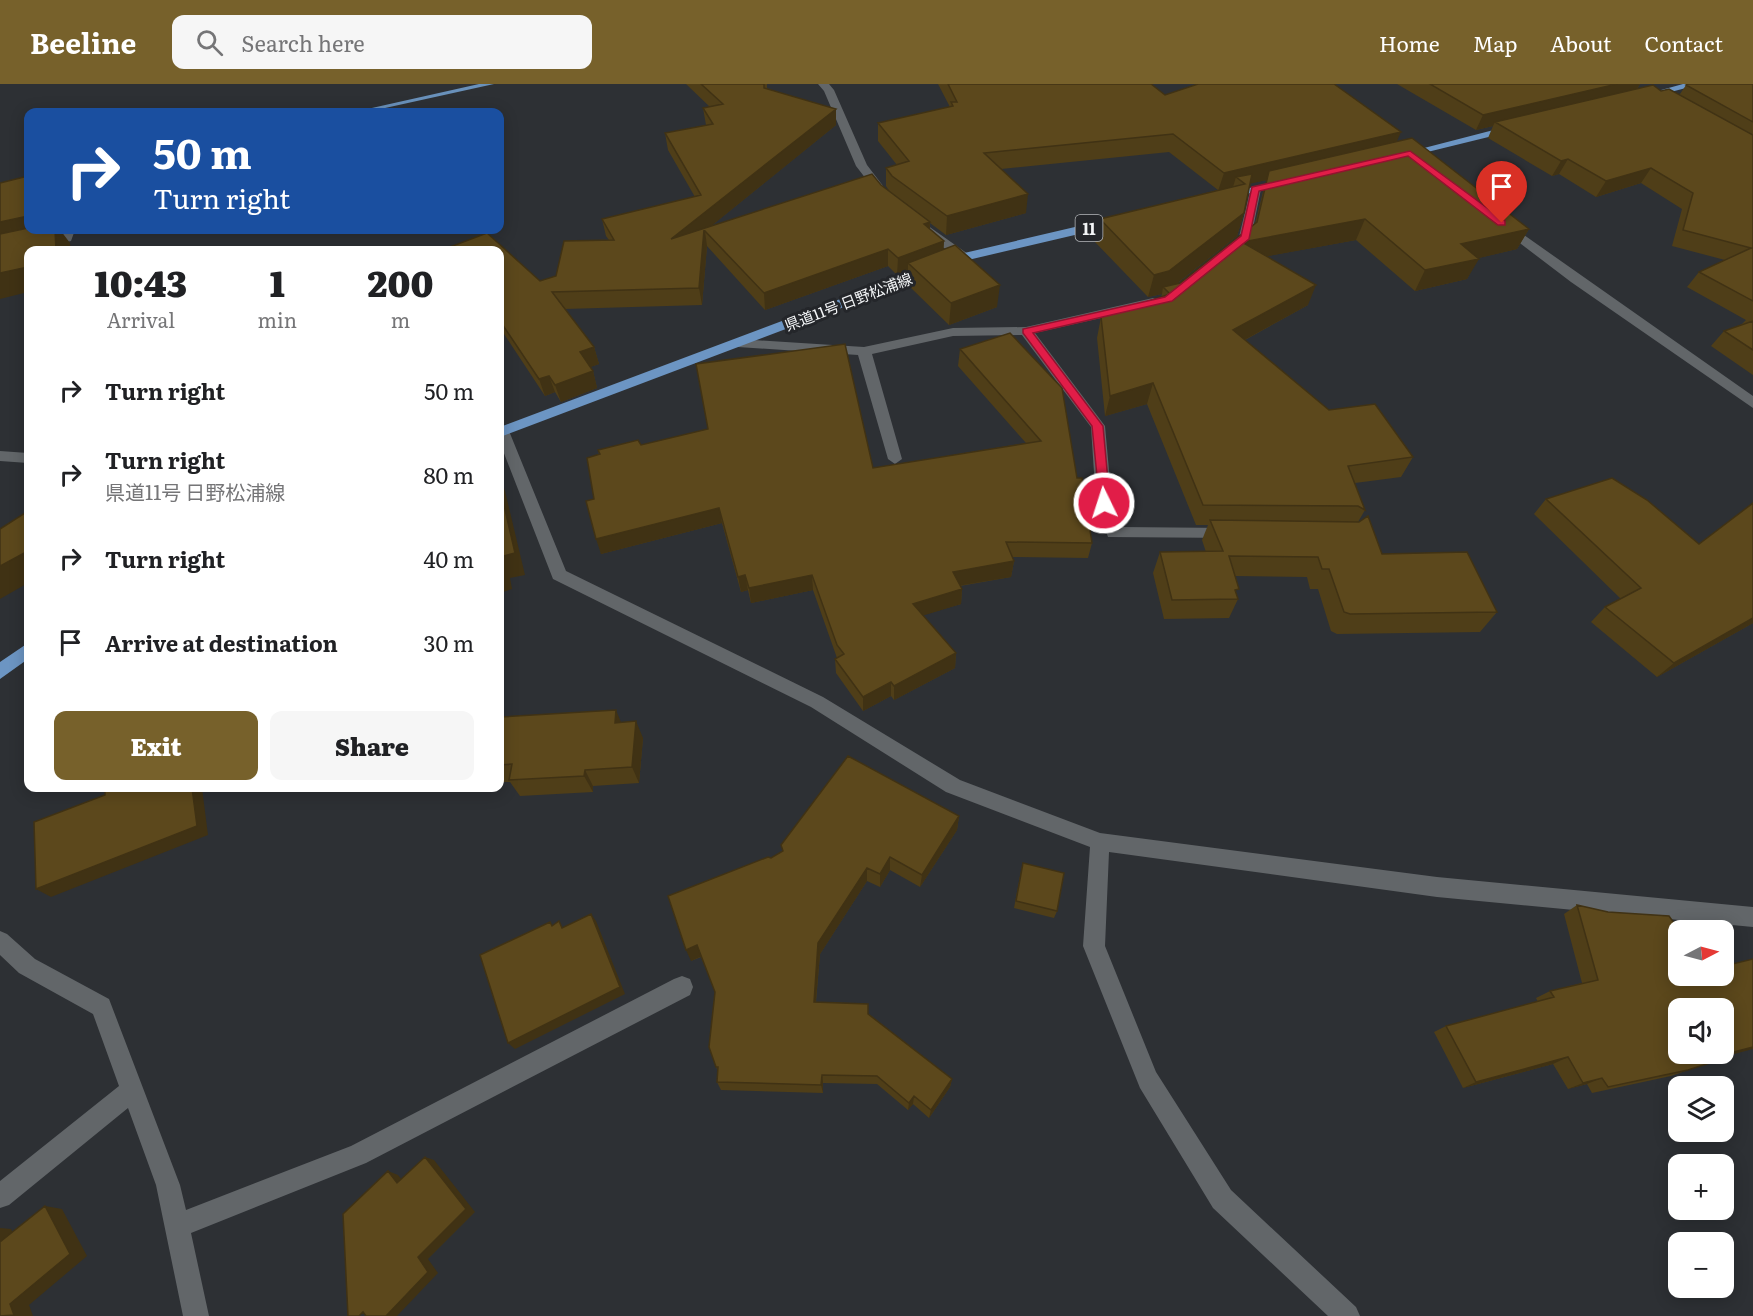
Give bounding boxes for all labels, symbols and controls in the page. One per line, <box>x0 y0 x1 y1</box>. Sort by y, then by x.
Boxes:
search box <box>172 15 592 69</box>
text: Beeline <box>30 21 136 63</box>
icon: search <box>193 26 226 59</box>
text: Search here <box>241 26 365 59</box>
text: Home <box>1379 27 1440 58</box>
text: Map <box>1473 27 1517 58</box>
text: About <box>1550 27 1612 58</box>
text: Contact <box>1645 27 1723 58</box>
text: 50 m <box>153 120 252 182</box>
icon: right <box>54 132 132 210</box>
pin <box>1476 161 1527 223</box>
icon: arrive <box>1485 170 1518 203</box>
text: Turn right <box>153 177 290 217</box>
road number: 11 <box>1076 215 1102 241</box>
text: 10:43 <box>95 255 187 308</box>
text: 1 <box>270 255 285 308</box>
text: 200 <box>367 255 433 308</box>
street label: 県道11号 日野松浦線 <box>781 266 915 336</box>
text: Arrival <box>107 304 175 334</box>
text: min <box>258 304 297 334</box>
text: m <box>391 304 410 334</box>
icon: right <box>54 374 87 407</box>
text: Turn right <box>105 374 225 407</box>
text: 50 m <box>424 374 474 407</box>
text: Turn right <box>105 443 225 476</box>
icon: right <box>54 458 87 491</box>
text: 80 m <box>423 458 474 491</box>
position arrow <box>1072 471 1136 535</box>
text: 県道11号 日野松浦線 <box>105 476 285 506</box>
icon: right <box>54 542 87 575</box>
text: Turn right <box>105 542 225 575</box>
text: 40 m <box>423 542 474 575</box>
icon: arrive <box>54 626 87 659</box>
text: Arrive at destination <box>105 626 338 659</box>
text: 30 m <box>424 626 474 659</box>
button: Exit <box>54 711 258 780</box>
button: Share <box>270 711 474 780</box>
north arrow <box>1668 920 1734 986</box>
map controls <box>1668 920 1734 1298</box>
button: sound <box>1668 998 1734 1064</box>
button: layers <box>1668 1076 1734 1142</box>
button: + <box>1668 1154 1734 1220</box>
button: − <box>1668 1232 1734 1298</box>

